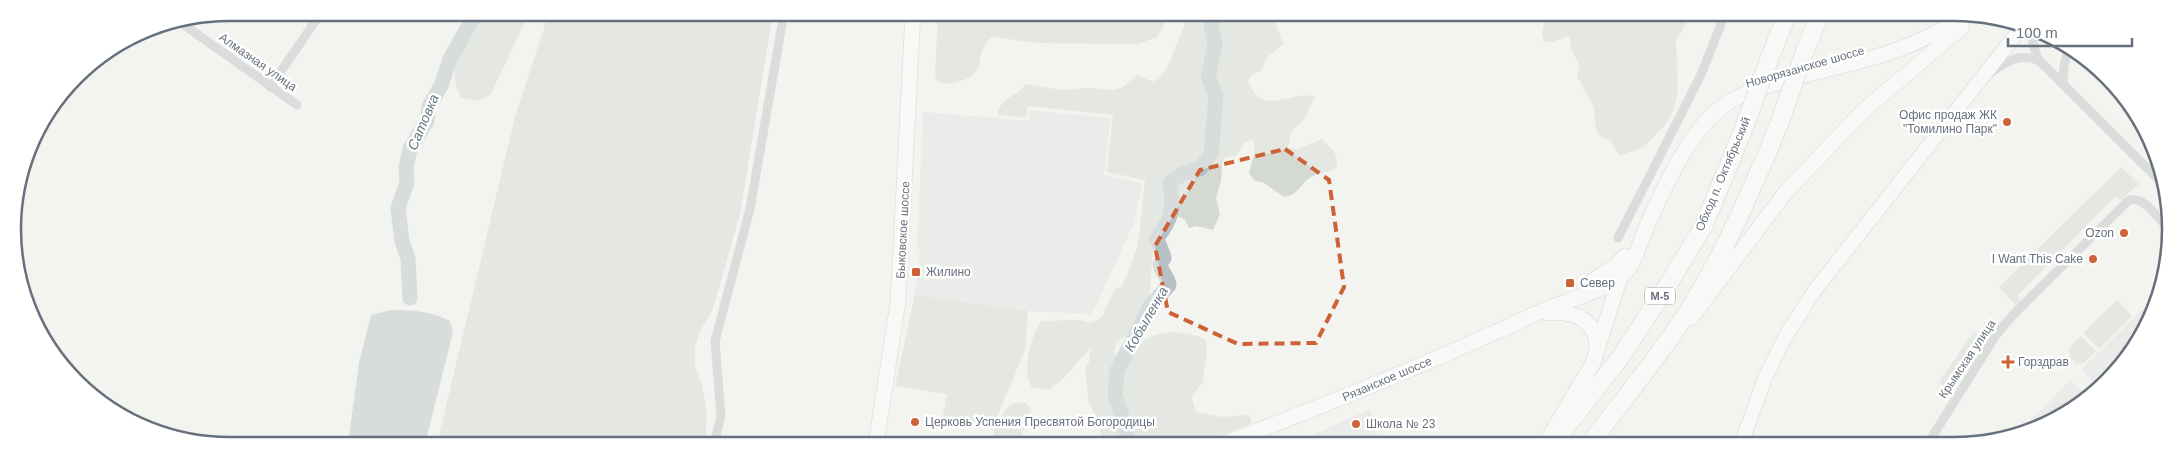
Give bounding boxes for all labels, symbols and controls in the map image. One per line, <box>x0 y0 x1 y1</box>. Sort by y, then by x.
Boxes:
scale bar <box>2008 15 2132 47</box>
text: 100 m <box>2016 24 2058 41</box>
street label: Алмазная улица <box>217 30 300 94</box>
street label: Новорязанское шоссе <box>1744 43 1866 91</box>
water label: Сатовка <box>404 92 442 152</box>
place label: Офис продаж ЖК "Томилино Парк" <box>1899 108 1997 136</box>
street label: Обход п. Октябрьский <box>1693 115 1753 233</box>
marker: Офис продаж ЖК "Томилино Парк" <box>2001 116 2013 128</box>
street label: Быковское шоссе <box>893 180 913 279</box>
place label: Ozon <box>2085 226 2114 240</box>
marker: Ozon <box>2118 227 2130 239</box>
place label: I Want This Cake <box>1992 252 2083 266</box>
marker: I Want This Cake <box>2087 253 2099 265</box>
place label: Жилино <box>926 265 971 279</box>
marker: Жилино <box>910 266 922 278</box>
place label: Север <box>1580 276 1615 290</box>
marker: Север <box>1564 277 1576 289</box>
water label: Кобыленка <box>1121 284 1171 354</box>
road number: М-5 <box>1645 288 1675 304</box>
street label: Крымская улица <box>1936 317 1999 401</box>
street label: Рязанское шоссе <box>1340 354 1434 404</box>
place label: Горздрав <box>2018 355 2069 369</box>
marker: Горздрав <box>2002 356 2014 368</box>
place label: Церковь Успения Пресвятой Богородицы <box>925 415 1155 429</box>
marker: Церковь Успения Пресвятой Богородицы <box>909 416 921 428</box>
place label: Школа № 23 <box>1366 417 1436 431</box>
marker: Школа № 23 <box>1350 418 1362 430</box>

